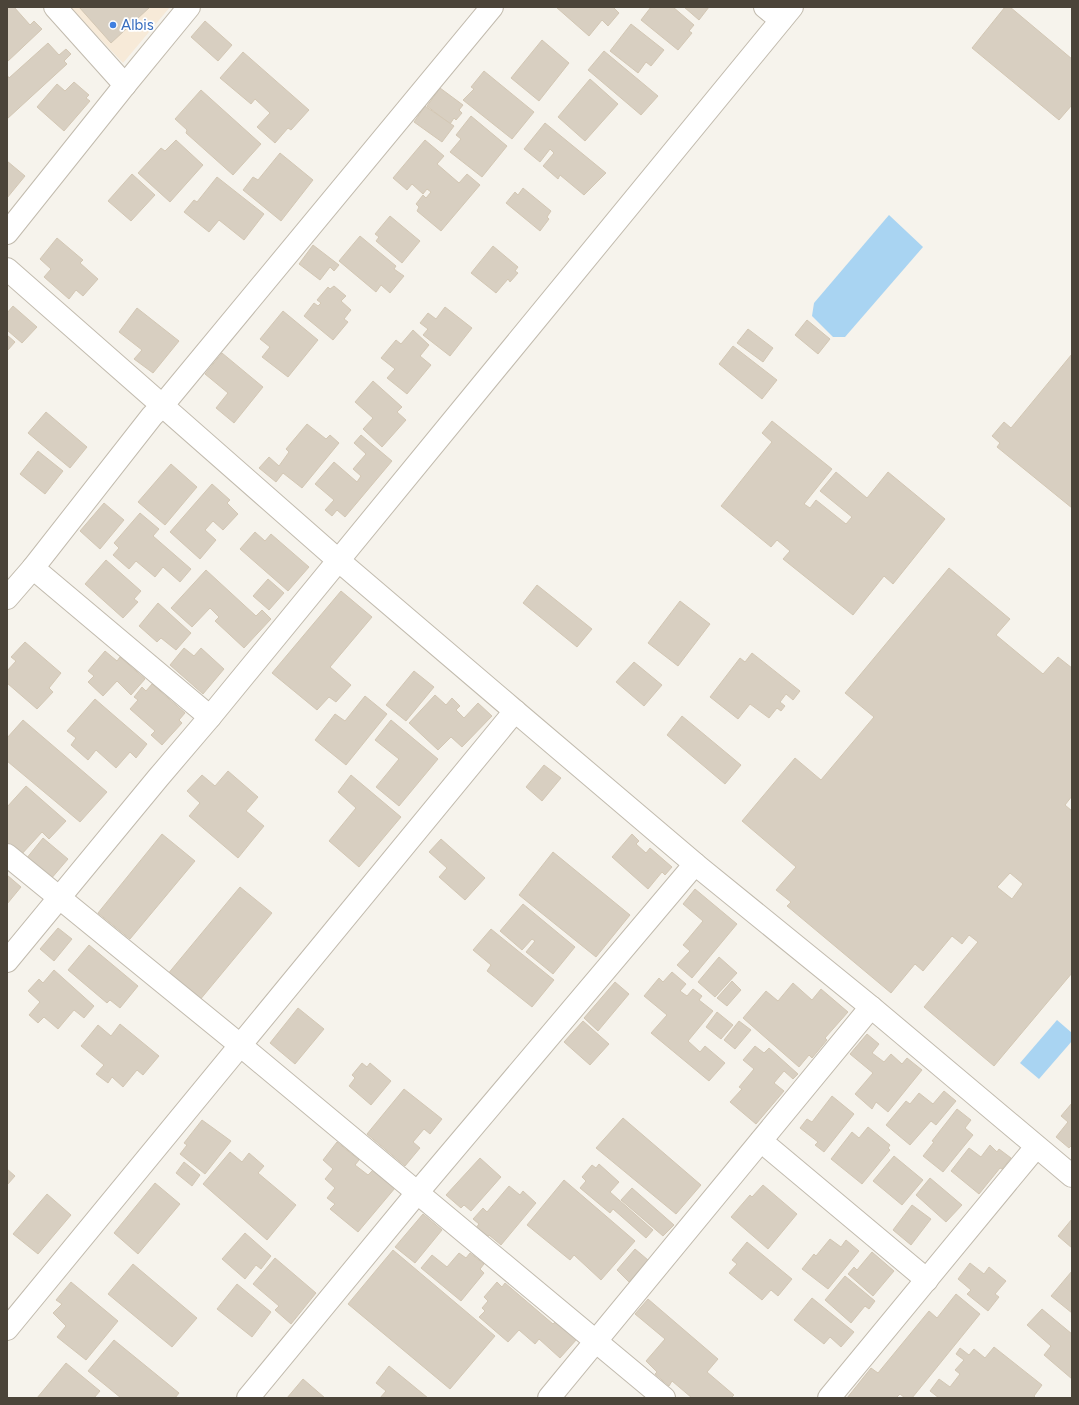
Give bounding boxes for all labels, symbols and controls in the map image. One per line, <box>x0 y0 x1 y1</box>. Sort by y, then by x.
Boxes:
place label: Albis <box>121 16 154 34</box>
marker: Albis <box>108 20 118 30</box>

